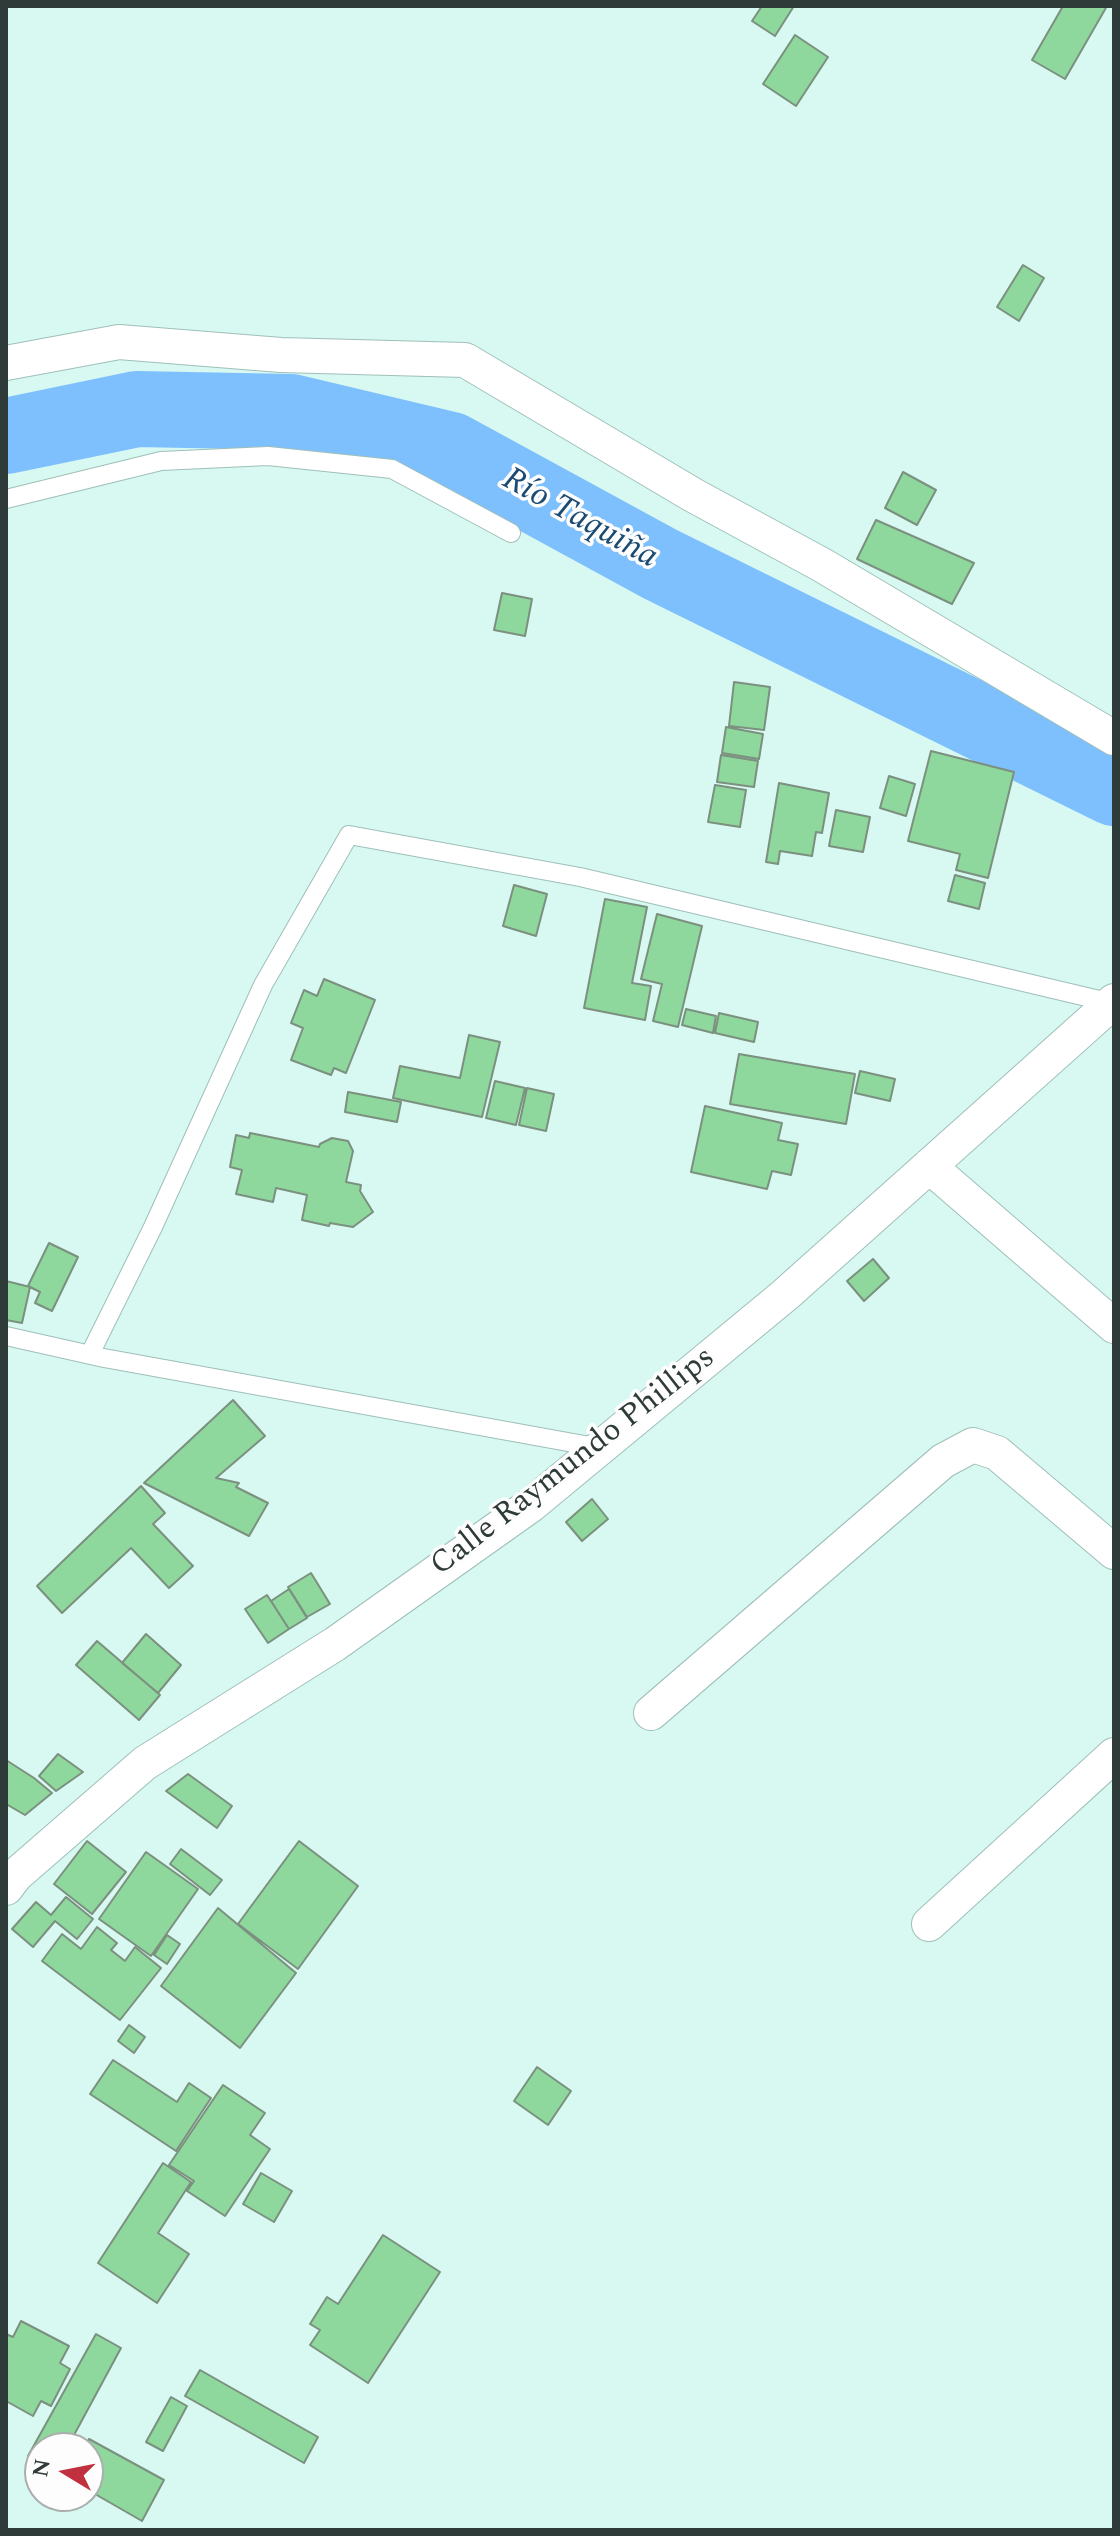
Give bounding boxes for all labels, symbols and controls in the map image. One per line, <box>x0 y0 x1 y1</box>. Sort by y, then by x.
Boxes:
water label: Río Taquiña <box>494 461 664 579</box>
street label: Calle Raymundo Phillips <box>424 1340 724 1586</box>
north arrow <box>24 2432 104 2512</box>
text: N <box>24 2456 60 2480</box>

